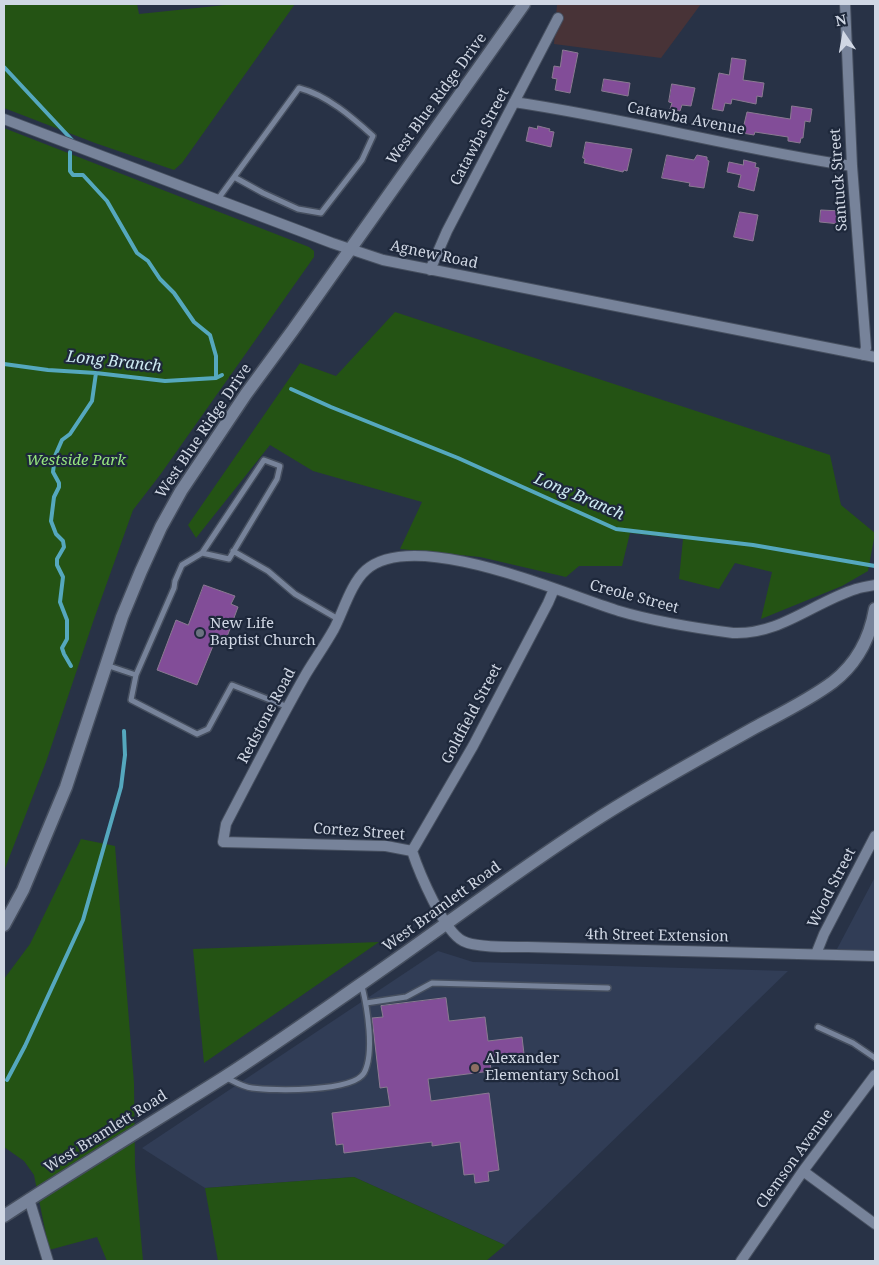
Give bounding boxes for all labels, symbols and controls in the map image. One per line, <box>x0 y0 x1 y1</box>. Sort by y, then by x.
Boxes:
text: N <box>833 9 848 30</box>
north arrow <box>819 10 869 60</box>
street label: West Blue Ridge Drive <box>383 30 491 168</box>
street label: Catawba Street <box>447 85 513 189</box>
street label: Catawba Avenue <box>626 99 746 139</box>
street label: Santuck Street <box>826 128 852 232</box>
street label: Agnew Road <box>389 237 479 273</box>
water label: Long Branch <box>65 347 163 377</box>
street label: West Blue Ridge Drive <box>152 360 256 502</box>
park label: Westside Park <box>26 452 126 470</box>
water label: Long Branch <box>531 469 627 525</box>
street label: Creole Street <box>588 576 680 618</box>
place label: New Life Baptist Church <box>210 615 316 650</box>
marker: New Life Baptist Church <box>194 627 206 639</box>
street label: Goldfield Street <box>438 661 506 767</box>
street label: Redstone Road <box>234 665 300 767</box>
street label: Cortez Street <box>313 820 405 844</box>
street label: Wood Street <box>804 845 860 931</box>
street label: West Bramlett Road <box>380 858 504 956</box>
street label: 4th Street Extension <box>585 926 729 946</box>
place label: Alexander Elementary School <box>485 1050 619 1085</box>
marker: Alexander Elementary School <box>469 1062 481 1074</box>
street label: West Bramlett Road <box>41 1087 171 1177</box>
street label: Clemson Avenue <box>753 1106 837 1212</box>

